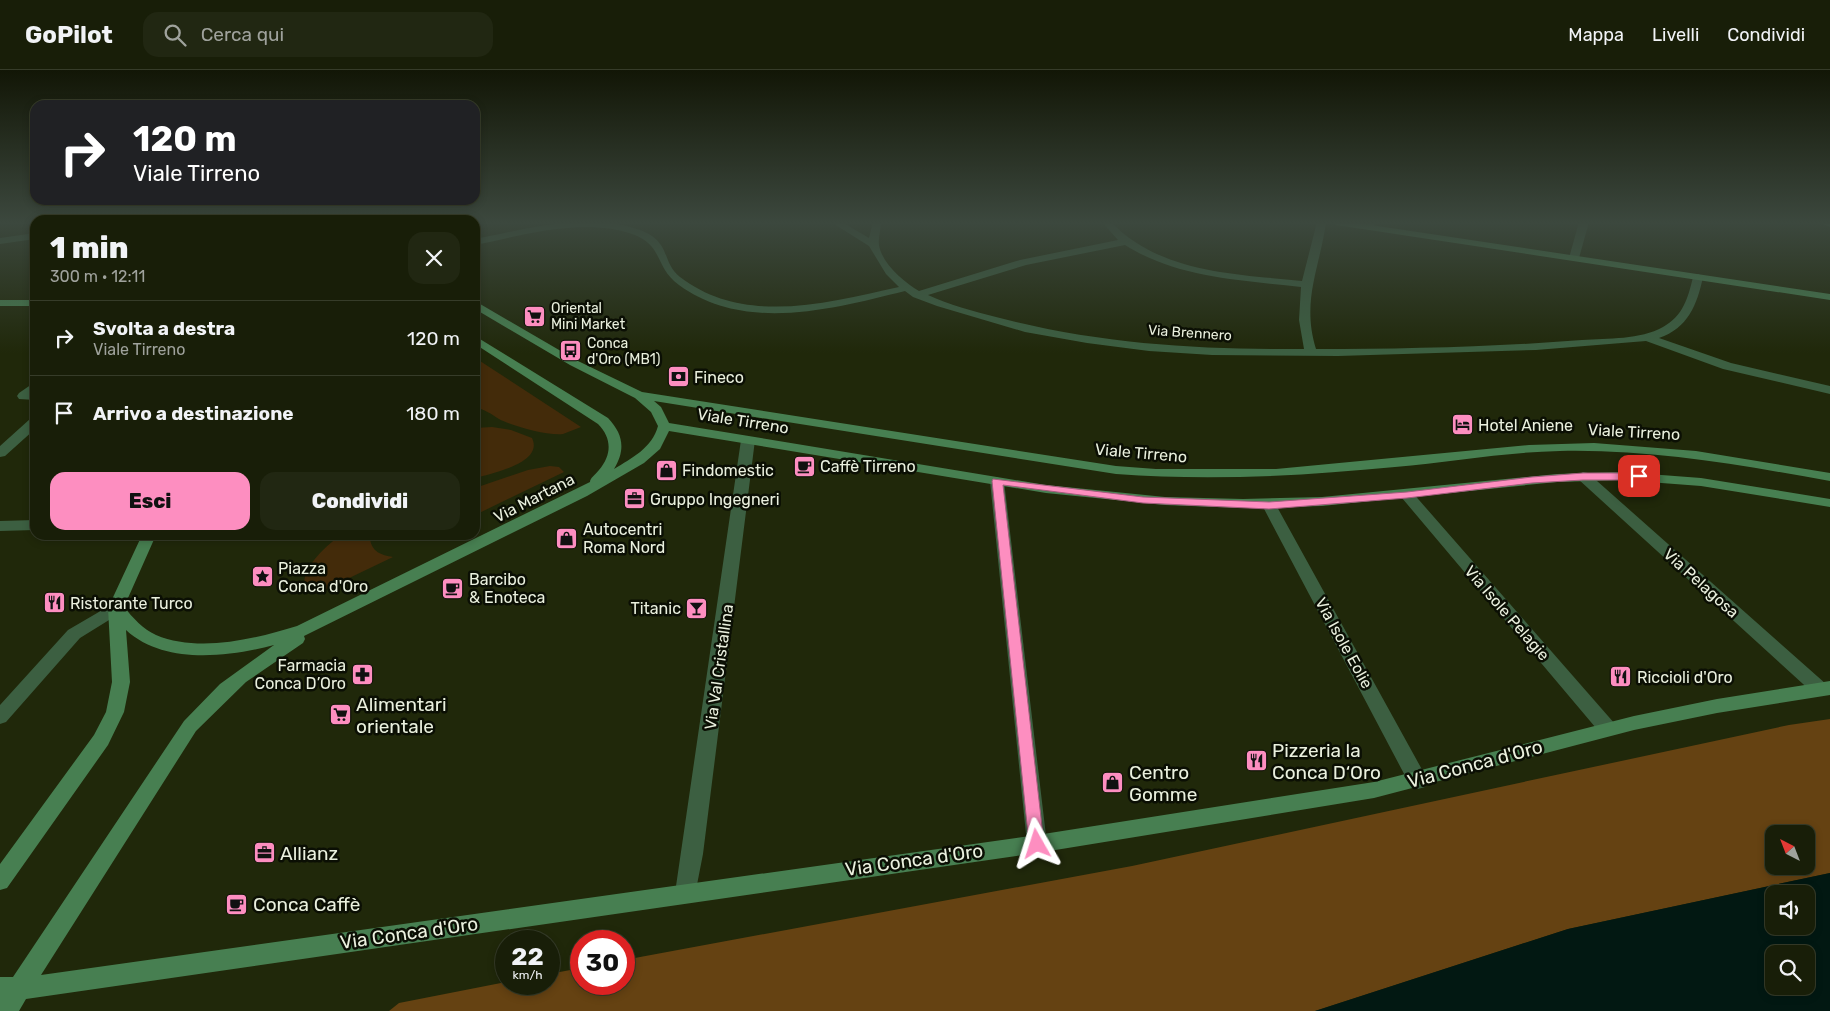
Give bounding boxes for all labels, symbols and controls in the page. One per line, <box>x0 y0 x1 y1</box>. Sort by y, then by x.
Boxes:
search box <box>143 12 493 57</box>
text: GoPilot <box>25 21 113 49</box>
icon: search <box>161 21 189 49</box>
text: Cerca qui <box>201 23 284 46</box>
text: Mappa <box>1568 24 1624 46</box>
text: Livelli <box>1652 24 1699 46</box>
text: Condividi <box>1727 24 1805 46</box>
text: 120 m <box>133 118 236 160</box>
icon: right <box>50 120 115 185</box>
text: Viale Tirreno <box>133 160 260 187</box>
text: 1 min <box>50 230 128 266</box>
button: close <box>408 232 460 284</box>
text: 300 m · 12:11 <box>50 267 145 286</box>
place label: Oriental Mini Market <box>551 300 626 333</box>
supermarket icon: Oriental Mini Market <box>523 304 547 328</box>
text: Svolta a destra <box>93 317 235 340</box>
street label: Via Brennero <box>1147 322 1233 344</box>
icon: right <box>50 324 78 352</box>
text: 120 m <box>407 327 460 350</box>
place label: Conca d'Oro (MB1) <box>587 335 660 368</box>
bus stop icon: Conca d'Oro (MB1) <box>559 339 583 363</box>
text: Viale Tirreno <box>93 340 185 359</box>
bank icon: Fineco <box>666 365 690 389</box>
place label: Fineco <box>694 368 744 387</box>
icon: arrive <box>50 399 78 427</box>
text: Arrivo a destinazione <box>93 402 294 425</box>
text: 180 m <box>406 402 460 425</box>
street label: Viale Tirreno <box>696 404 790 438</box>
hotel icon: Hotel Aniene <box>1450 413 1474 437</box>
place label: Hotel Aniene <box>1478 416 1573 435</box>
street label: Viale Tirreno <box>1587 420 1681 444</box>
street label: Viale Tirreno <box>1094 440 1188 466</box>
cafe icon: Caffè Tirreno <box>792 454 816 478</box>
pin <box>1618 455 1660 497</box>
place label: Caffè Tirreno <box>820 457 916 476</box>
shop icon: Findomestic <box>654 458 678 482</box>
place label: Findomestic <box>682 461 774 480</box>
icon: arrive <box>1625 462 1653 490</box>
street label: Via Martana <box>490 469 578 527</box>
button: Esci <box>50 472 250 530</box>
button: Condividi <box>260 472 460 530</box>
office icon: Gruppo Ingegneri <box>622 487 646 511</box>
place label: Gruppo Ingegneri <box>650 490 780 509</box>
place label: Autocentri Roma Nord <box>583 520 665 557</box>
shop icon: Autocentri Roma Nord <box>555 526 579 550</box>
street label: Via Pelagosa <box>1659 544 1743 622</box>
place label: Piazza Conca d'Oro <box>278 559 368 596</box>
street label: Via Isole Pelagie <box>1461 562 1553 664</box>
place icon: Piazza Conca d'Oro <box>250 565 274 589</box>
place label: Barcibo & Enoteca <box>469 570 545 607</box>
cafe icon: Barcibo & Enoteca <box>441 576 465 600</box>
restaurant icon: Ristorante Turco <box>42 591 66 615</box>
place label: Ristorante Turco <box>70 594 193 613</box>
street label: Via Isole Eolie <box>1311 594 1377 692</box>
bar icon: Titanic <box>685 596 709 620</box>
place label: Titanic <box>630 599 681 618</box>
street label: Via Val Cristallina <box>701 603 737 731</box>
place label: Farmacia Conca D’Oro <box>255 656 346 693</box>
pharmacy icon: Farmacia Conca D’Oro <box>350 662 374 686</box>
restaurant icon: Riccioli d'Oro <box>1609 665 1633 689</box>
place label: Riccioli d'Oro <box>1637 668 1733 687</box>
place label: Alimentari orientale <box>356 693 447 738</box>
supermarket icon: Alimentari orientale <box>328 703 352 727</box>
street label: Via Conca d'Oro <box>1405 735 1545 793</box>
place label: Pizzeria la Conca D‘Oro <box>1272 739 1381 784</box>
restaurant icon: Pizzeria la Conca D‘Oro <box>1244 749 1268 773</box>
place label: Centro Gomme <box>1129 761 1197 806</box>
shop icon: Centro Gomme <box>1101 771 1125 795</box>
position arrow <box>1010 817 1062 869</box>
north arrow <box>1765 825 1815 875</box>
map controls <box>1765 825 1815 995</box>
street label: Via Conca d'Oro <box>844 839 984 881</box>
office icon: Allianz <box>252 841 276 865</box>
place label: Allianz <box>280 842 338 865</box>
button: sound <box>1765 885 1815 935</box>
cafe icon: Conca Caffè <box>225 892 249 916</box>
place label: Conca Caffè <box>253 893 360 916</box>
street label: Via Conca d'Oro <box>339 912 479 954</box>
speed limit sign: 30 <box>570 930 635 995</box>
text: 22 <box>511 942 544 971</box>
button: search <box>1765 945 1815 995</box>
text: km/h <box>513 968 542 982</box>

